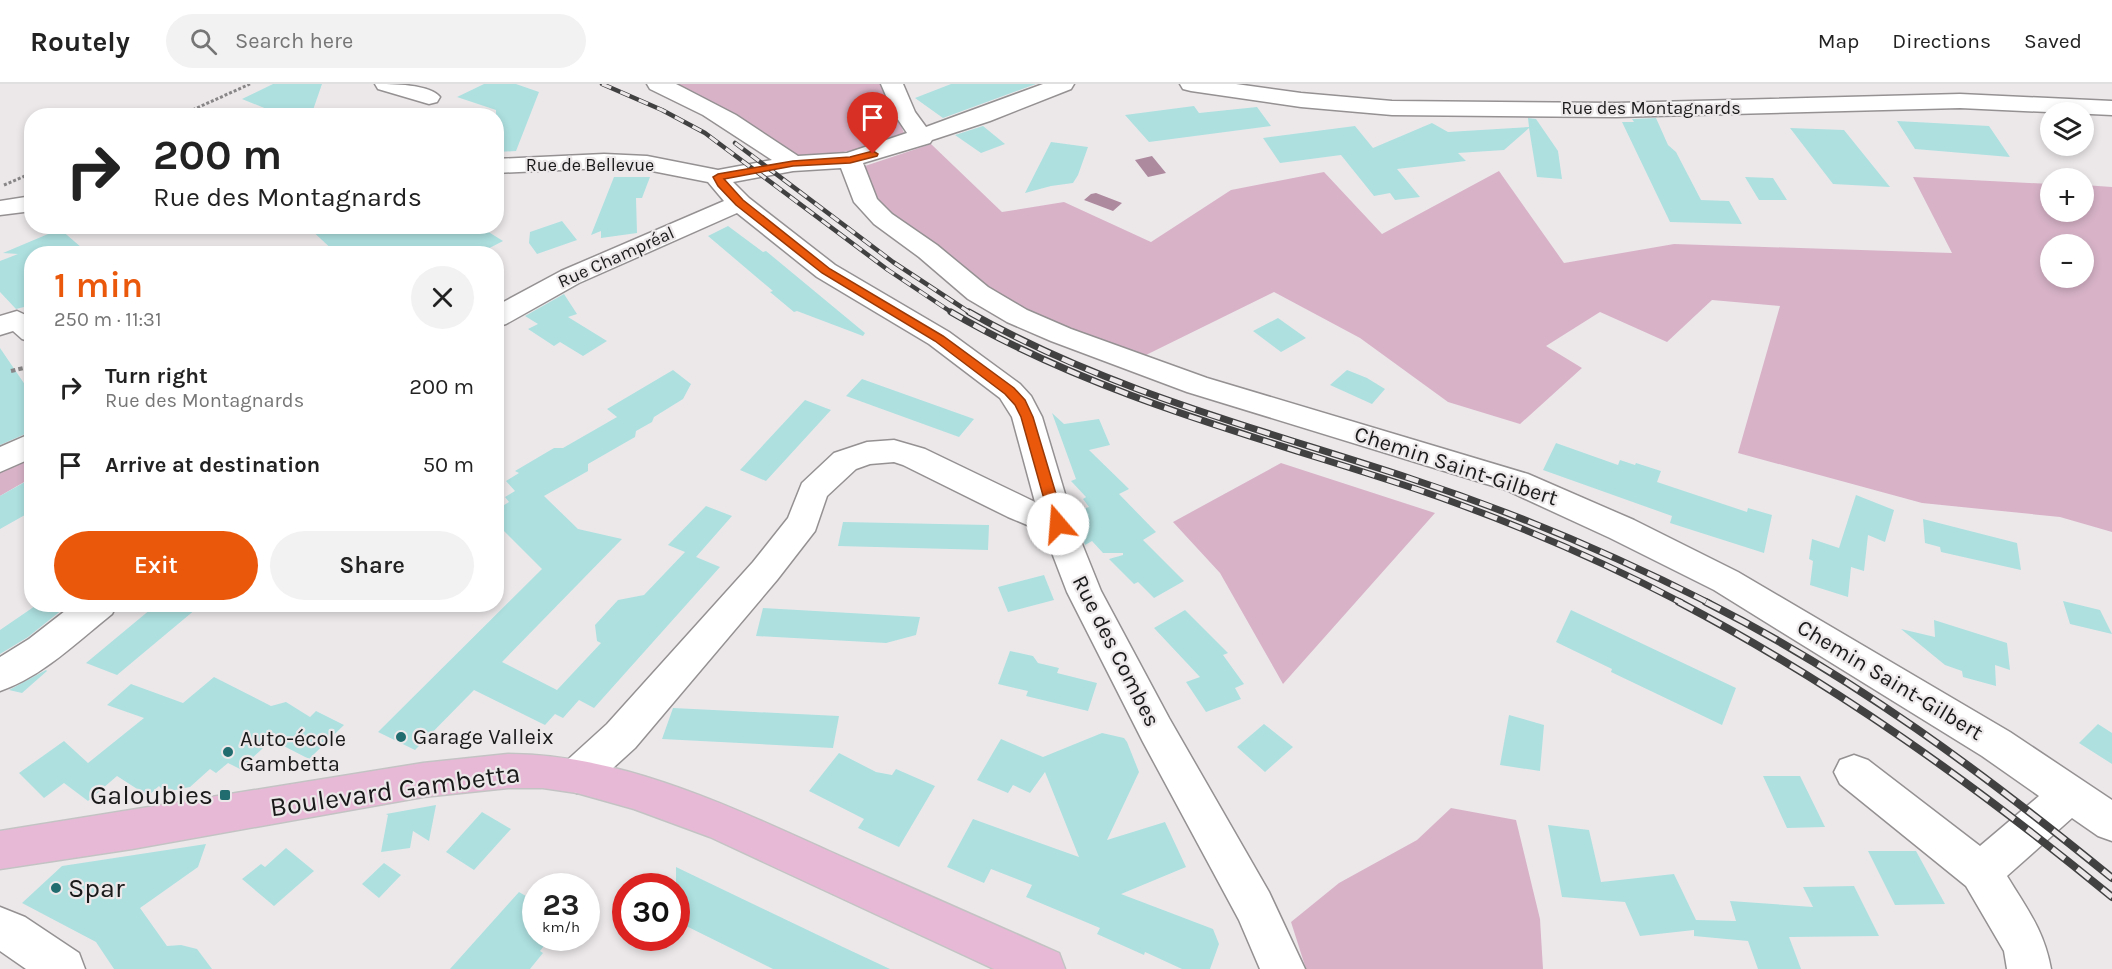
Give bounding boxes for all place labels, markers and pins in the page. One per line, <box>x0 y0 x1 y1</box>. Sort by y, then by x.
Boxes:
pin <box>847 92 898 154</box>
place label: Garage Valleix <box>413 724 554 750</box>
place label: Auto-école Gambetta <box>240 726 346 777</box>
marker: Garage Valleix <box>394 730 408 744</box>
marker: Auto-école Gambetta <box>221 745 235 759</box>
place label: Galoubies <box>90 779 213 811</box>
marker: Galoubies <box>218 788 232 802</box>
place label: Spar <box>68 872 125 904</box>
marker: Spar <box>49 881 63 895</box>

